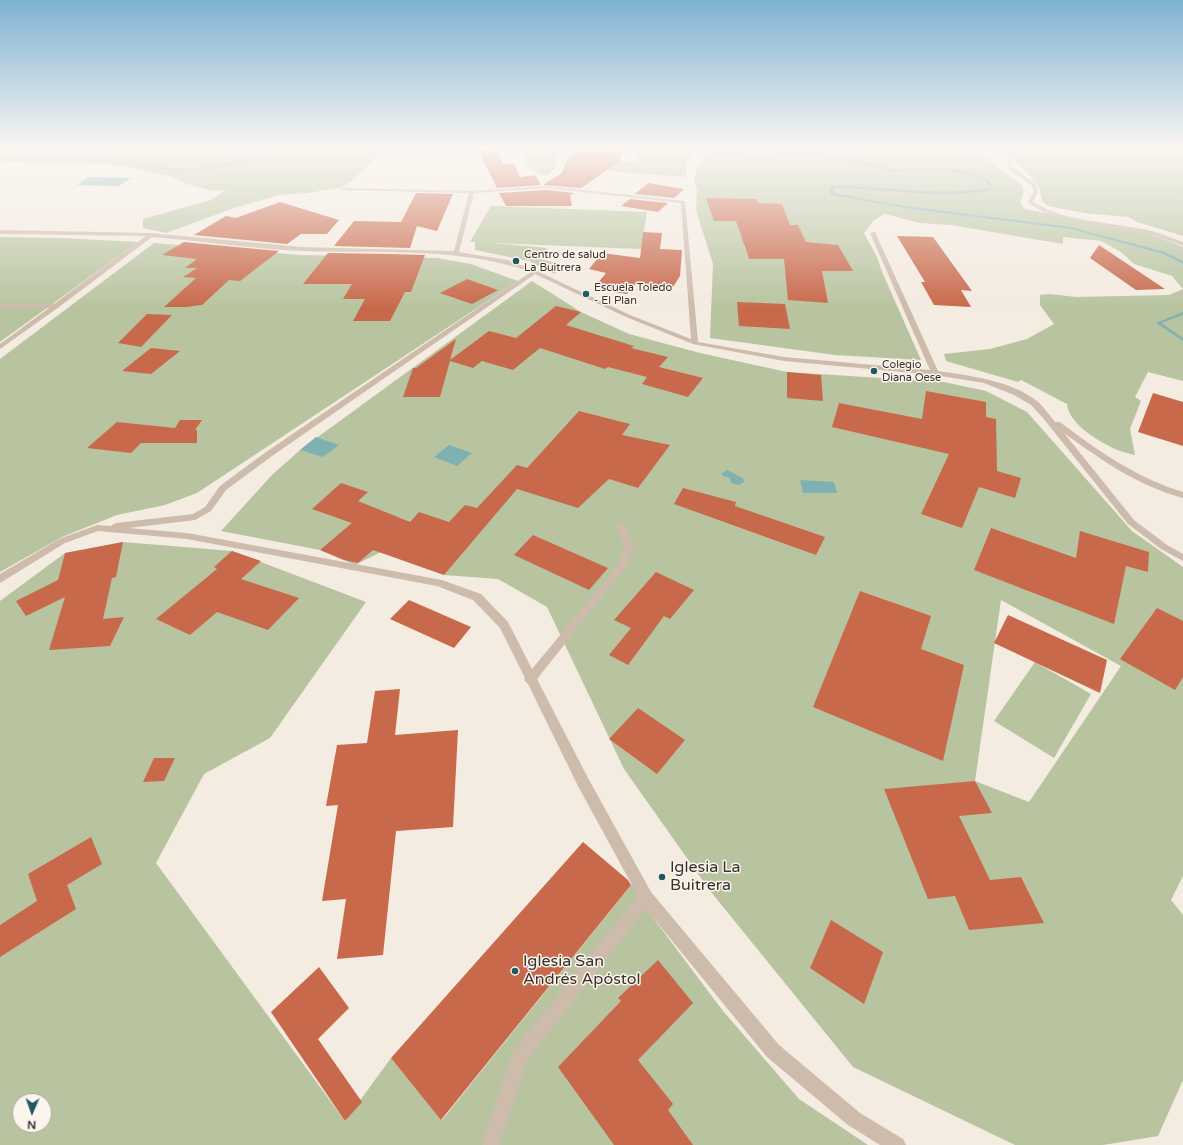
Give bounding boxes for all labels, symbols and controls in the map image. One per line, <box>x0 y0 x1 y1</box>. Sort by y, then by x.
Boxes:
place label: Centro de salud La Buitrera <box>524 248 606 274</box>
marker: Centro de salud La Buitrera <box>511 256 521 266</box>
place label: Escuela Toledo - El Plan <box>594 281 672 307</box>
marker: Escuela Toledo - El Plan <box>581 289 591 299</box>
place label: Colegio Diana Oese <box>882 358 941 384</box>
marker: Colegio Diana Oese <box>869 366 879 376</box>
place label: Iglesia La Buitrera <box>670 858 740 896</box>
marker: Iglesia La Buitrera <box>657 872 667 882</box>
place label: Iglesia San Andrés Apóstol <box>523 952 640 990</box>
marker: Iglesia San Andrés Apóstol <box>510 966 520 976</box>
north arrow <box>12 1093 52 1133</box>
text: N <box>27 1118 36 1131</box>

